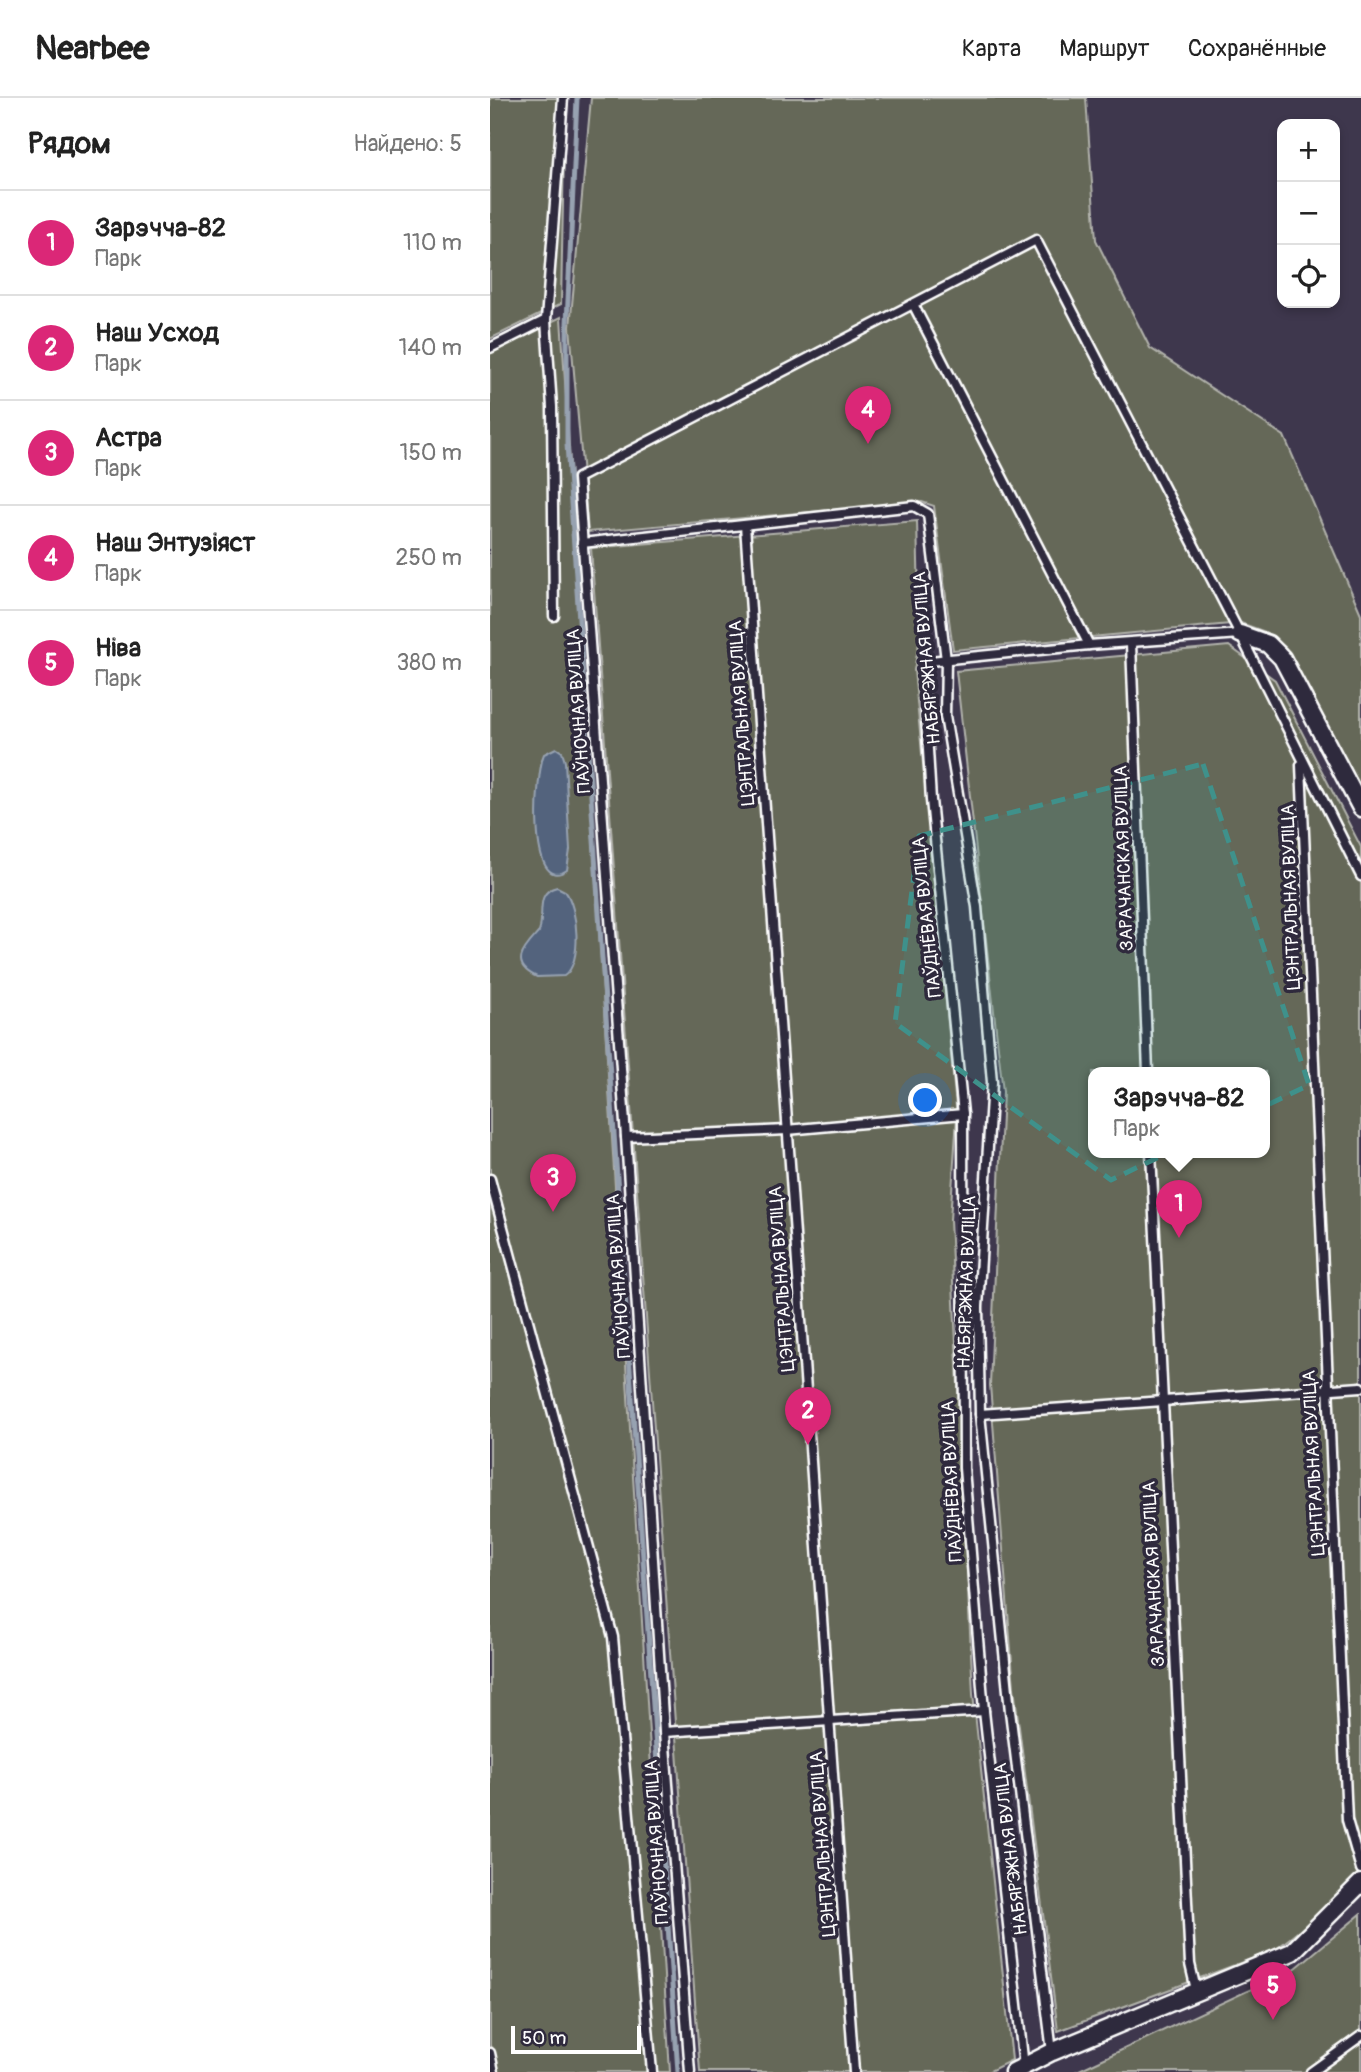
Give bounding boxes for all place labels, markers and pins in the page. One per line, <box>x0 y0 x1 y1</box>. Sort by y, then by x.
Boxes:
pin: 4 <box>845 386 891 444</box>
pin: 3 <box>530 1154 576 1212</box>
pin: 1 <box>1156 1180 1202 1238</box>
pin: 2 <box>785 1387 831 1445</box>
pin: 5 <box>1250 1962 1296 2020</box>

